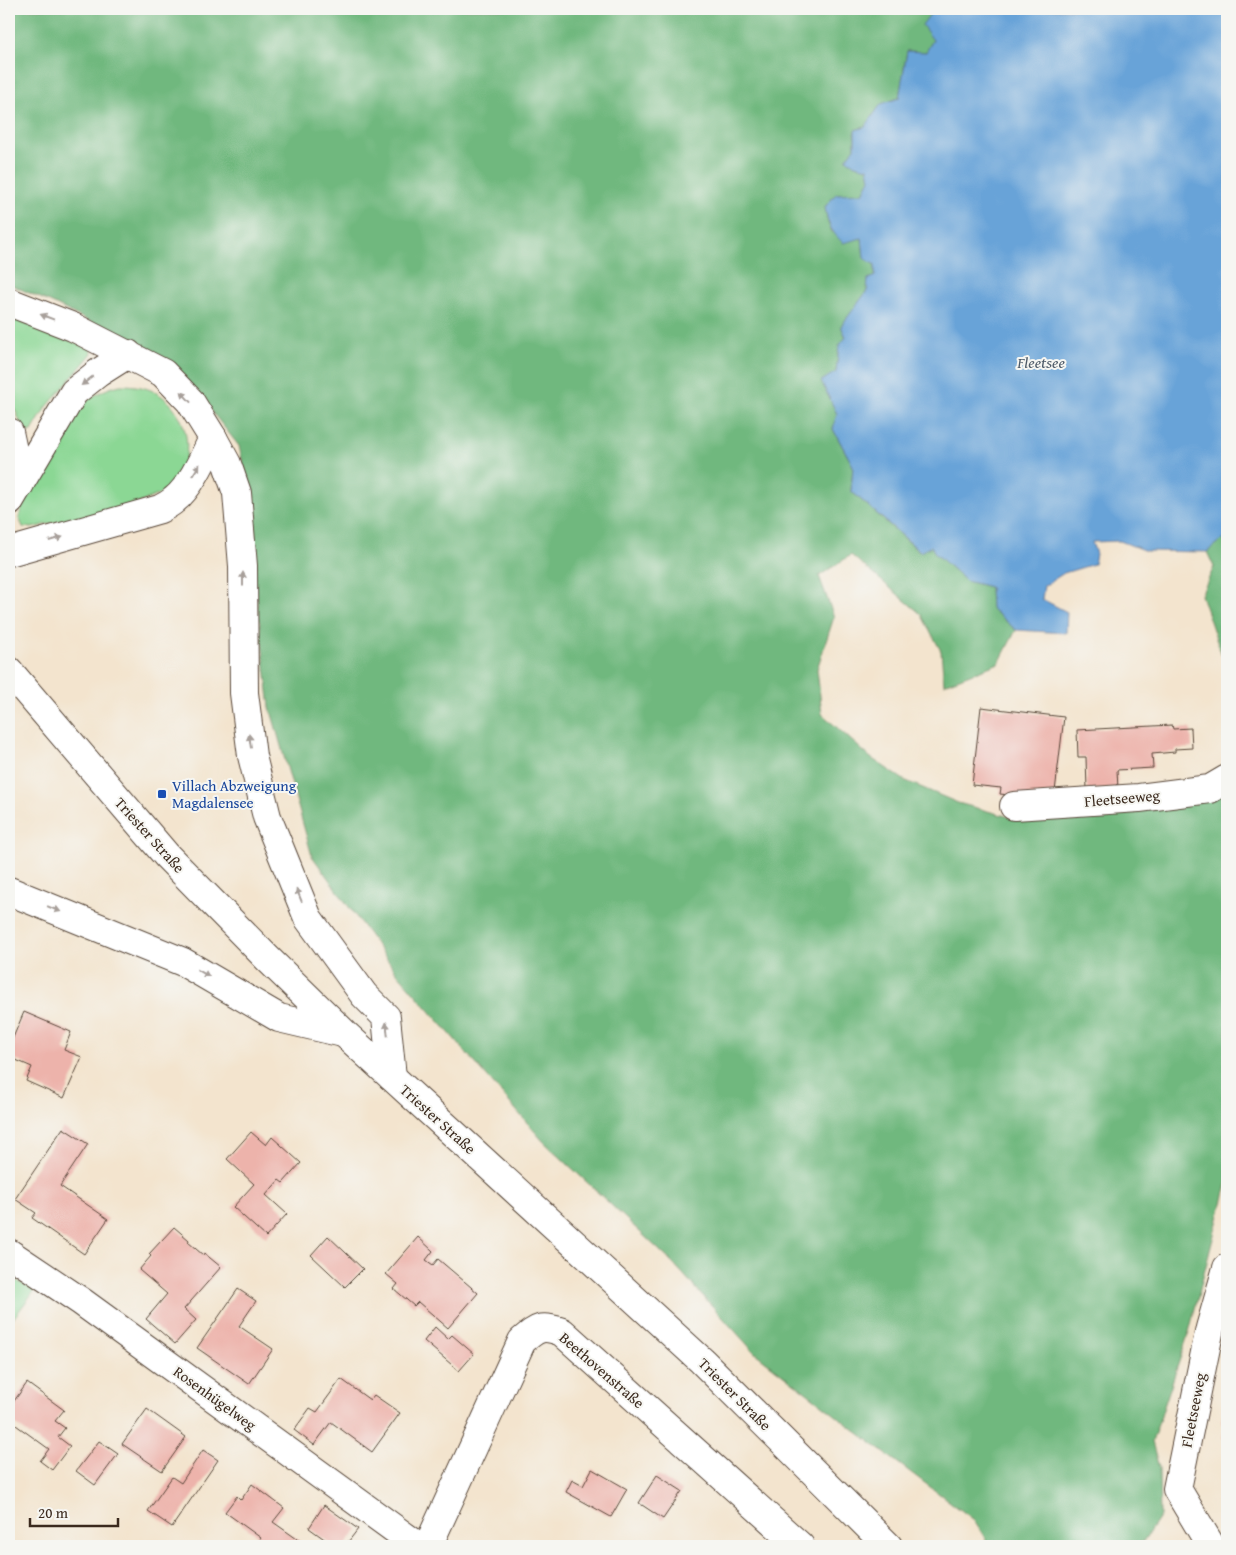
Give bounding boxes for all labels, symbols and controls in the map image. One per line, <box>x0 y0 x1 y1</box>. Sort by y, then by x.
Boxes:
one-way arrow <box>39 313 54 321</box>
water label: Fleetsee <box>1016 350 1065 374</box>
one-way arrow <box>81 376 94 387</box>
one-way arrow <box>180 392 192 404</box>
one-way arrow <box>191 464 201 477</box>
one-way arrow <box>48 534 63 542</box>
one-way arrow <box>239 571 247 587</box>
one-way arrow <box>246 733 254 749</box>
place label: Villach Abzweigung Magdalensee <box>172 775 297 813</box>
street label: Fleetseeweg <box>1083 784 1161 812</box>
marker: Villach Abzweigung Magdalensee <box>156 788 168 800</box>
street label: Triester Straße <box>110 793 190 877</box>
one-way arrow <box>294 888 302 902</box>
one-way arrow <box>47 905 61 913</box>
one-way arrow <box>196 969 210 978</box>
one-way arrow <box>383 1021 391 1037</box>
street label: Triester Straße <box>396 1079 480 1159</box>
street label: Beethovenstraße <box>555 1327 649 1413</box>
street label: Triester Straße <box>694 1353 776 1435</box>
street label: Rosenhügelweg <box>169 1361 261 1436</box>
street label: Fleetseeweg <box>1175 1370 1211 1449</box>
scale bar <box>30 1495 118 1527</box>
text: 20 m <box>38 1502 69 1523</box>

